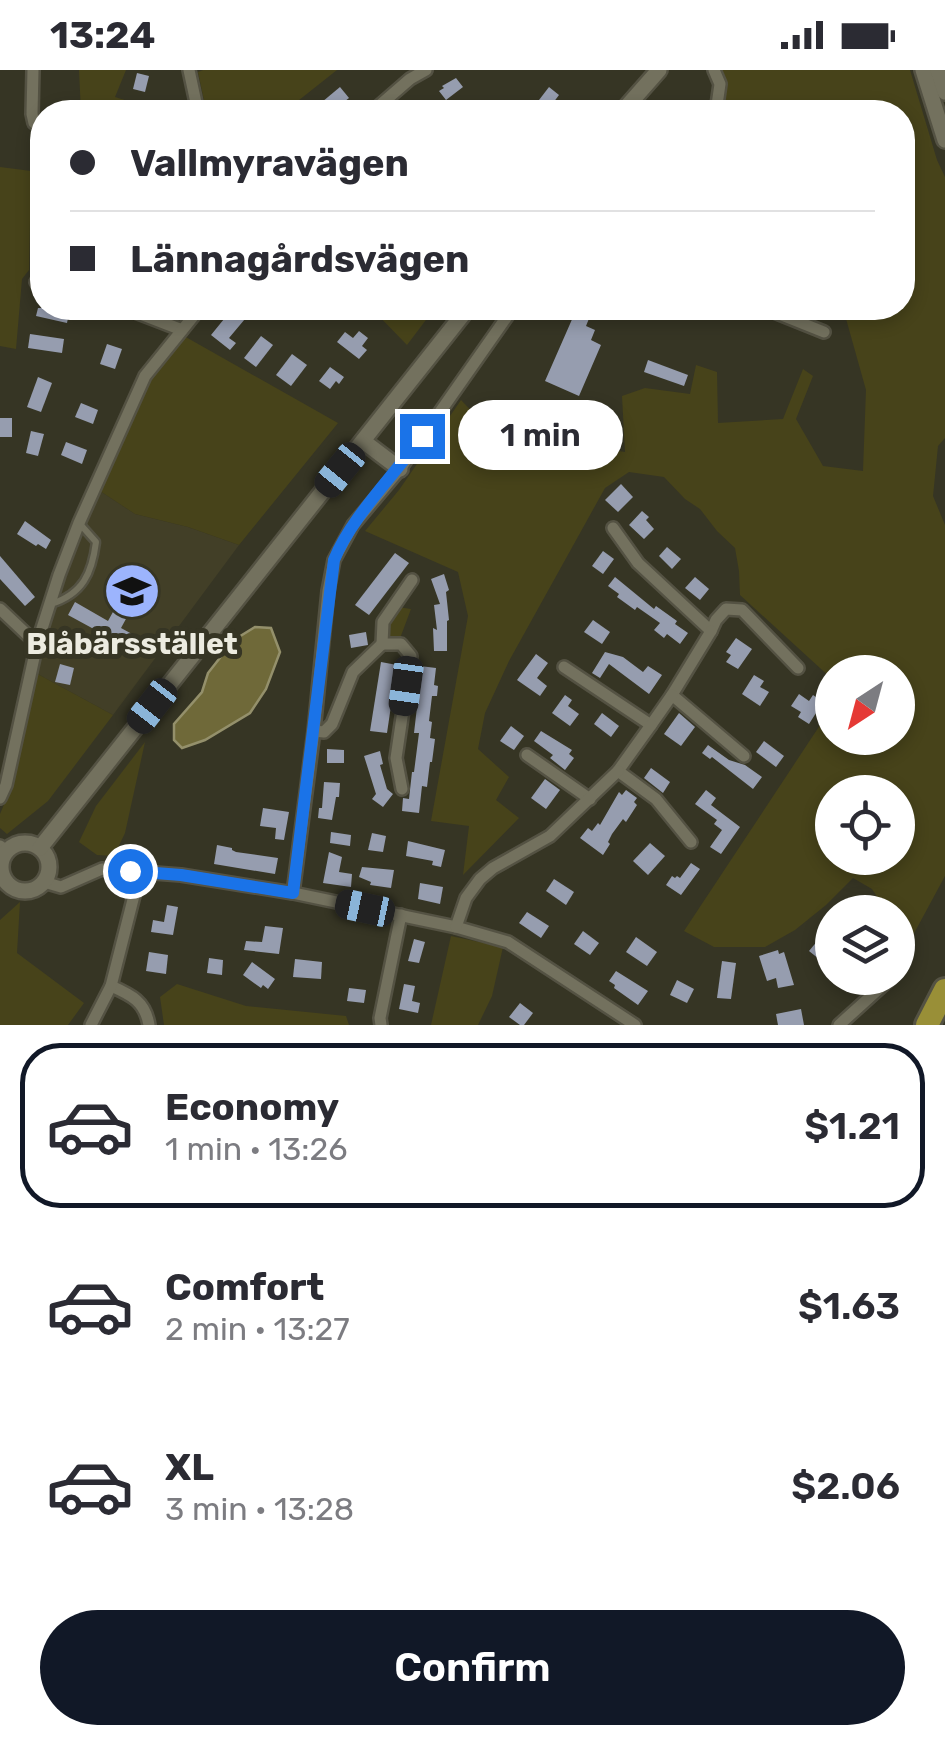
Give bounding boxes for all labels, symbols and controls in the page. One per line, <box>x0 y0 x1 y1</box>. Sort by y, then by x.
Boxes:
text: 13:24 <box>50 12 156 58</box>
text: Vallmyravägen <box>130 140 409 186</box>
text: Lännagårdsvägen <box>130 236 470 282</box>
callout: 1 min <box>457 401 622 471</box>
route end <box>400 414 445 459</box>
text: 1 min <box>500 416 581 454</box>
car <box>309 437 371 503</box>
school or university icon: Blåbärsstället <box>102 561 162 621</box>
place label: Blåbärsstället <box>26 626 238 662</box>
car <box>387 654 425 718</box>
north arrow <box>815 655 915 755</box>
map controls <box>815 655 915 995</box>
car <box>122 673 182 739</box>
button: locate <box>815 775 915 875</box>
route start <box>108 849 153 894</box>
car <box>333 887 397 929</box>
button: layers <box>815 895 915 995</box>
icon: car <box>45 1081 135 1171</box>
text: Economy <box>165 1084 339 1130</box>
text: $1.21 <box>804 1103 900 1149</box>
text: 1 min · 13:26 <box>165 1130 348 1168</box>
icon: car <box>45 1261 135 1351</box>
text: Comfort <box>165 1264 324 1310</box>
text: $1.63 <box>798 1283 900 1329</box>
text: 2 min · 13:27 <box>165 1310 350 1348</box>
icon: car <box>45 1441 135 1531</box>
text: XL <box>165 1444 214 1490</box>
text: $2.06 <box>791 1463 900 1509</box>
text: 3 min · 13:28 <box>165 1490 354 1528</box>
button: Confirm <box>40 1610 905 1725</box>

